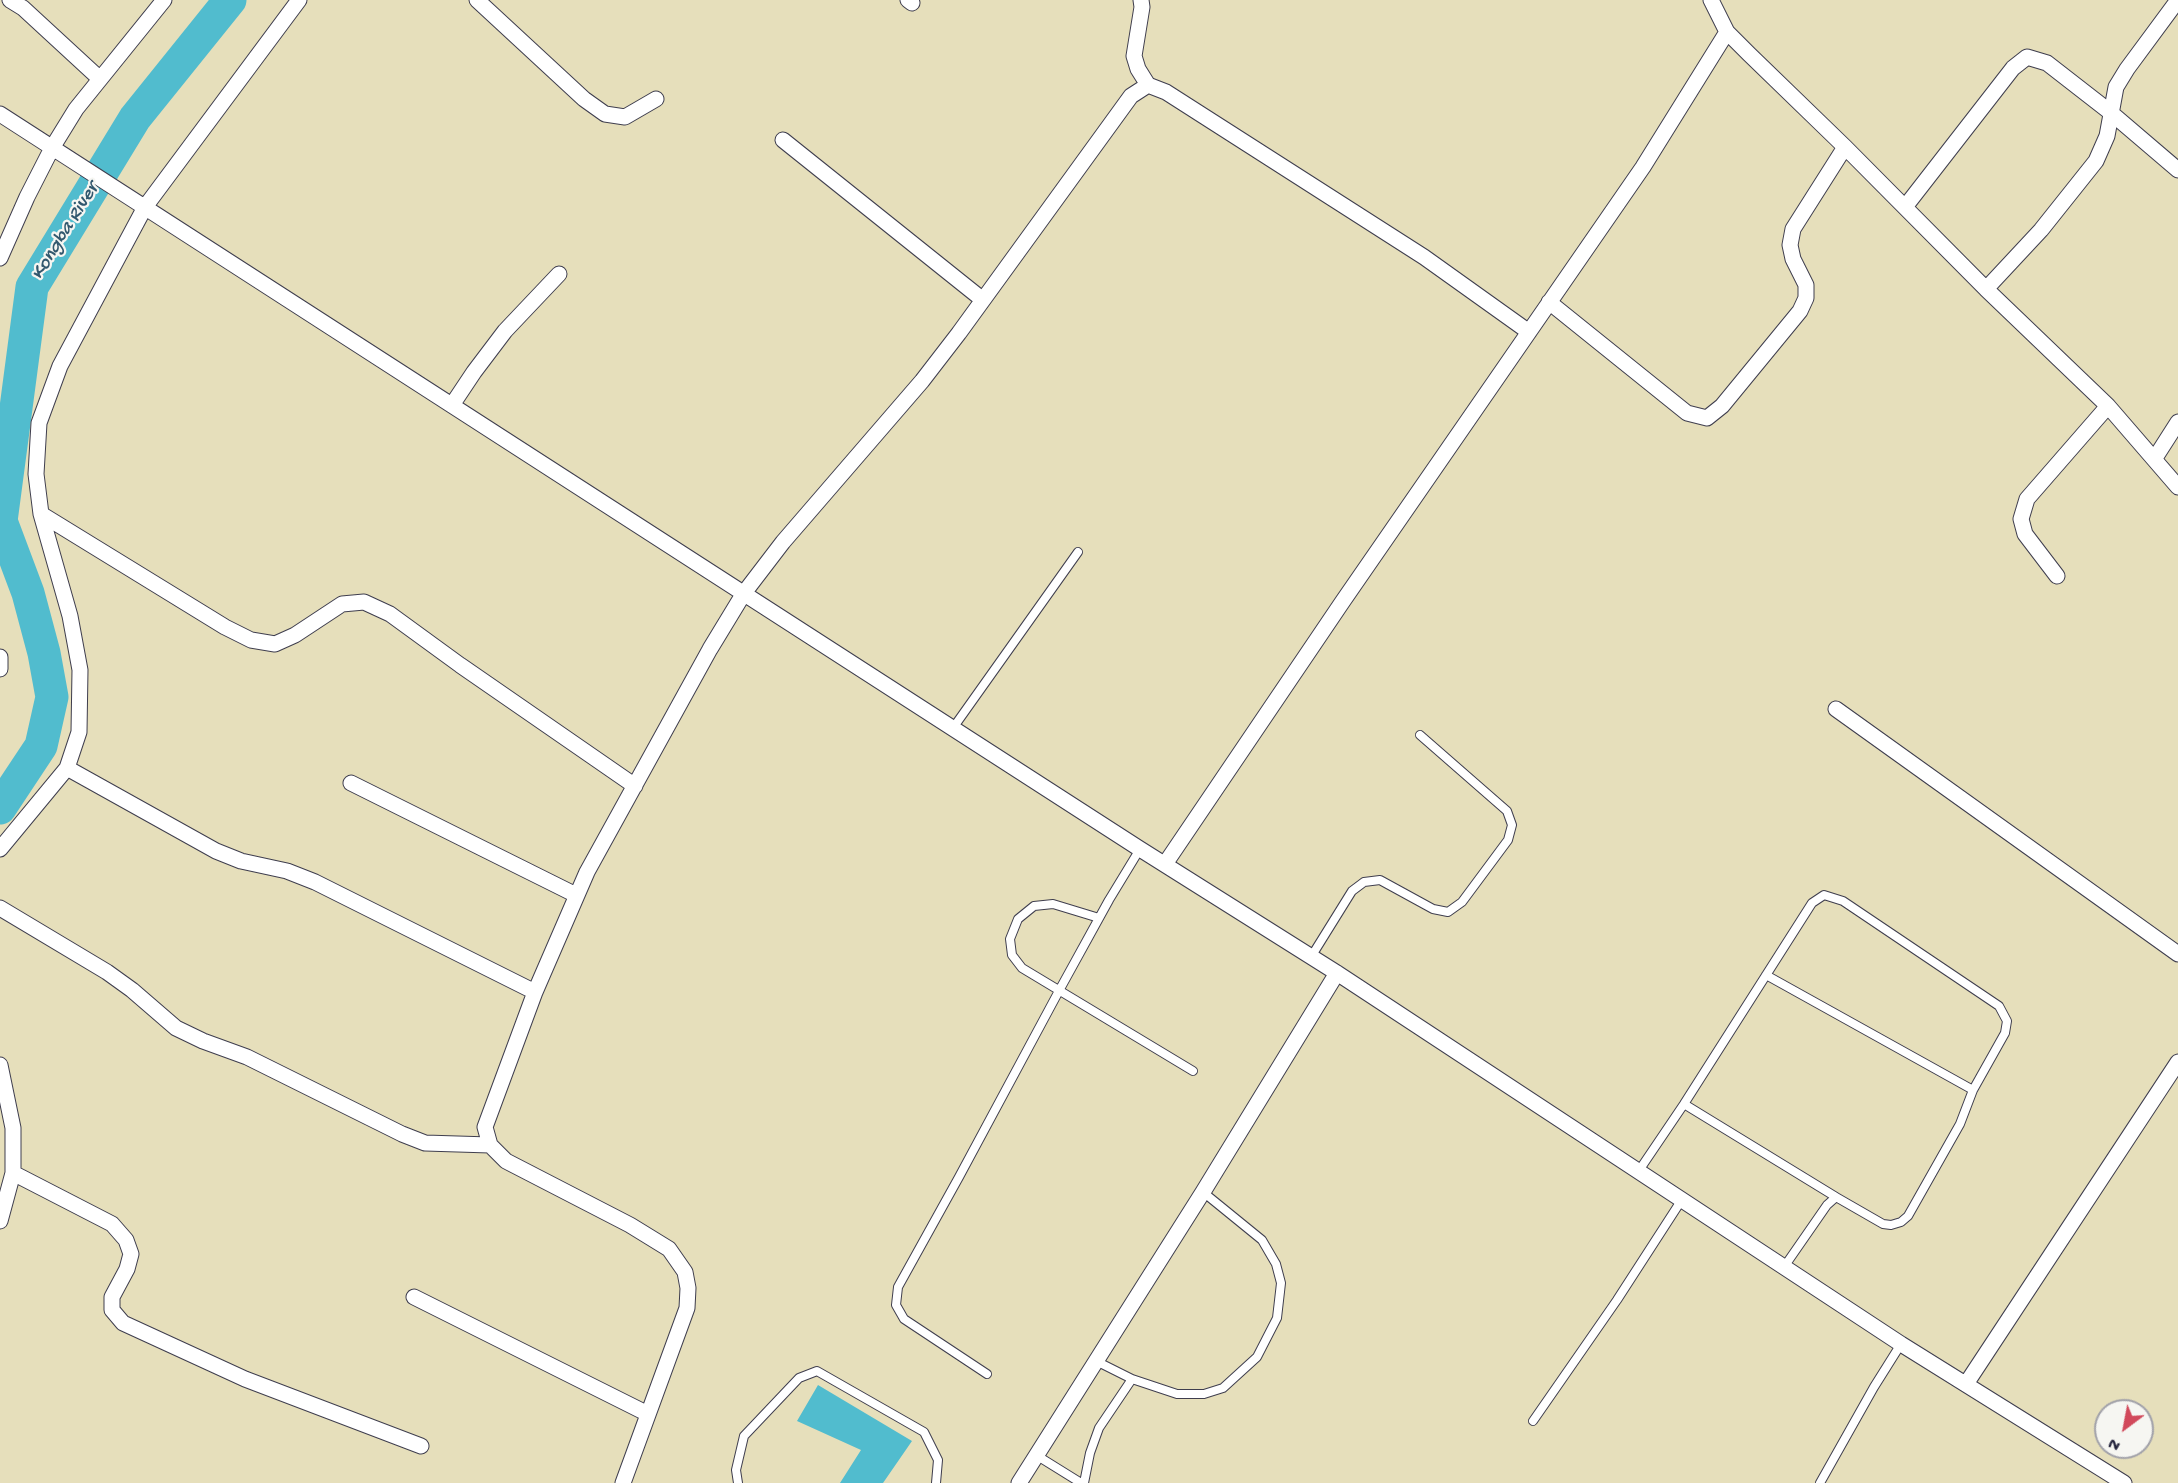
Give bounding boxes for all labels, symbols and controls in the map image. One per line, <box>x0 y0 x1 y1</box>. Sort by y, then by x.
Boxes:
water label: Kongba River <box>27 179 105 285</box>
north arrow <box>2094 1399 2154 1459</box>
text: N <box>2106 1432 2125 1454</box>

